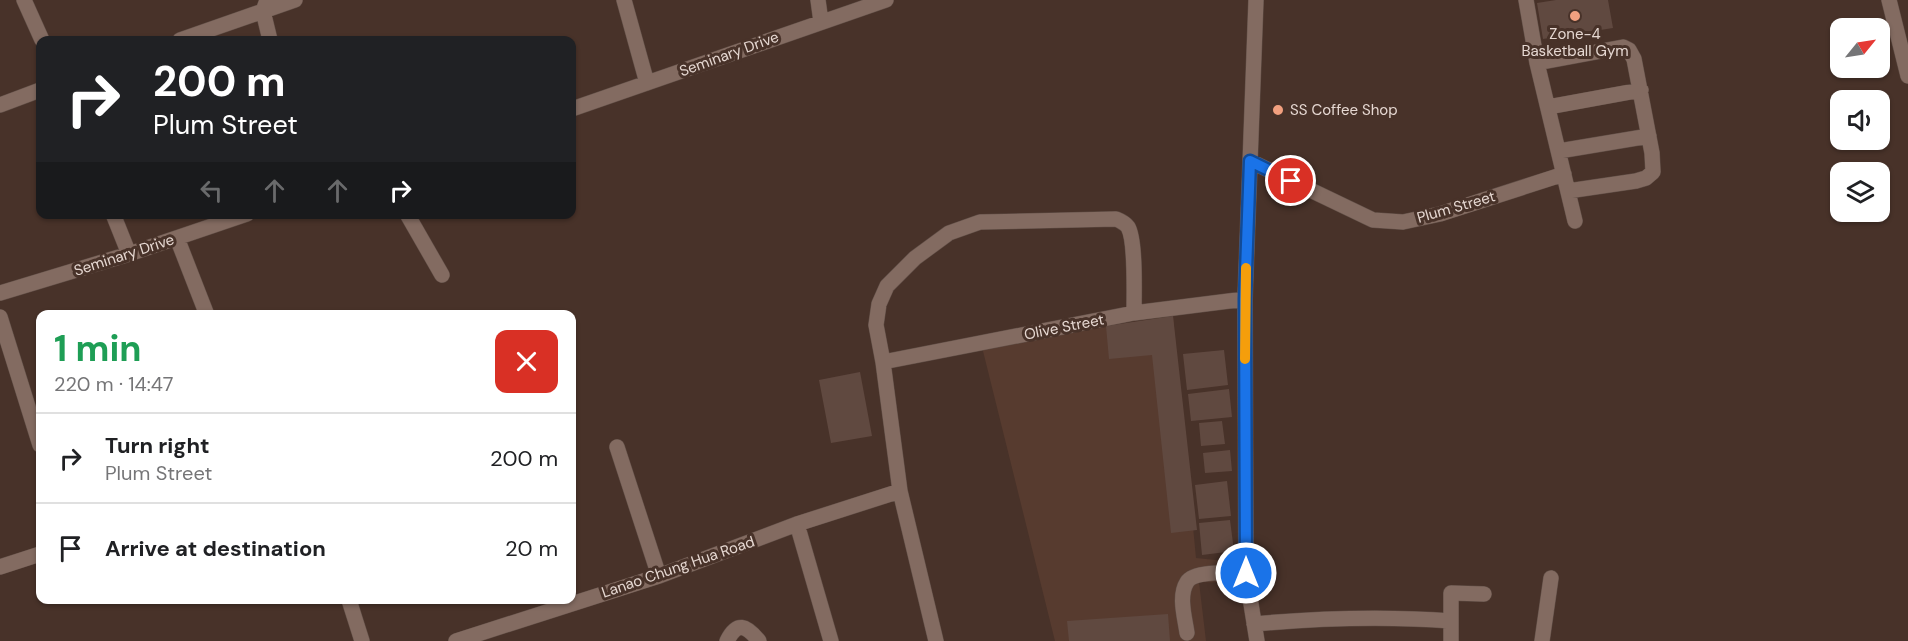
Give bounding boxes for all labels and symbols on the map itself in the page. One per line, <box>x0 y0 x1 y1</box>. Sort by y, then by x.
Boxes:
marker: Zone-4 Basketball Gym <box>1568 9 1582 23</box>
north arrow <box>1830 18 1890 78</box>
place label: Zone-4 Basketball Gym <box>1521 24 1629 61</box>
street label: Seminary Drive <box>677 27 781 81</box>
place label: SS Coffee Shop <box>1290 100 1398 120</box>
marker: SS Coffee Shop <box>1271 103 1285 117</box>
pin <box>1265 155 1316 206</box>
street label: Plum Street <box>1415 186 1498 228</box>
street label: Seminary Drive <box>71 229 177 281</box>
street label: Olive Street <box>1022 309 1106 345</box>
street label: Lanao Chung Hua Road <box>599 531 757 603</box>
position arrow <box>1214 541 1278 605</box>

